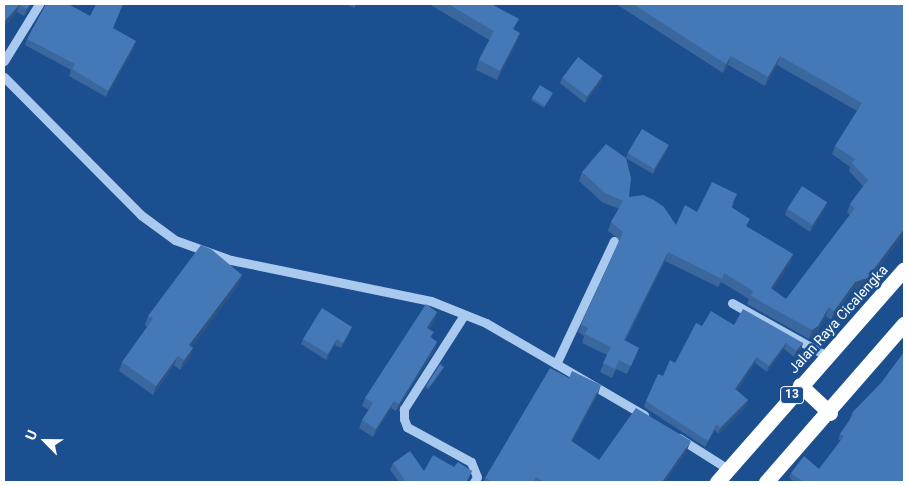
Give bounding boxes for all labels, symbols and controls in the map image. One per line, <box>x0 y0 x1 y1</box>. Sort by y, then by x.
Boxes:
street label: Jalan Raya Cicalengka <box>785 261 891 377</box>
road number: 13 <box>780 386 804 404</box>
north arrow <box>20 416 70 466</box>
text: U <box>22 428 40 443</box>

